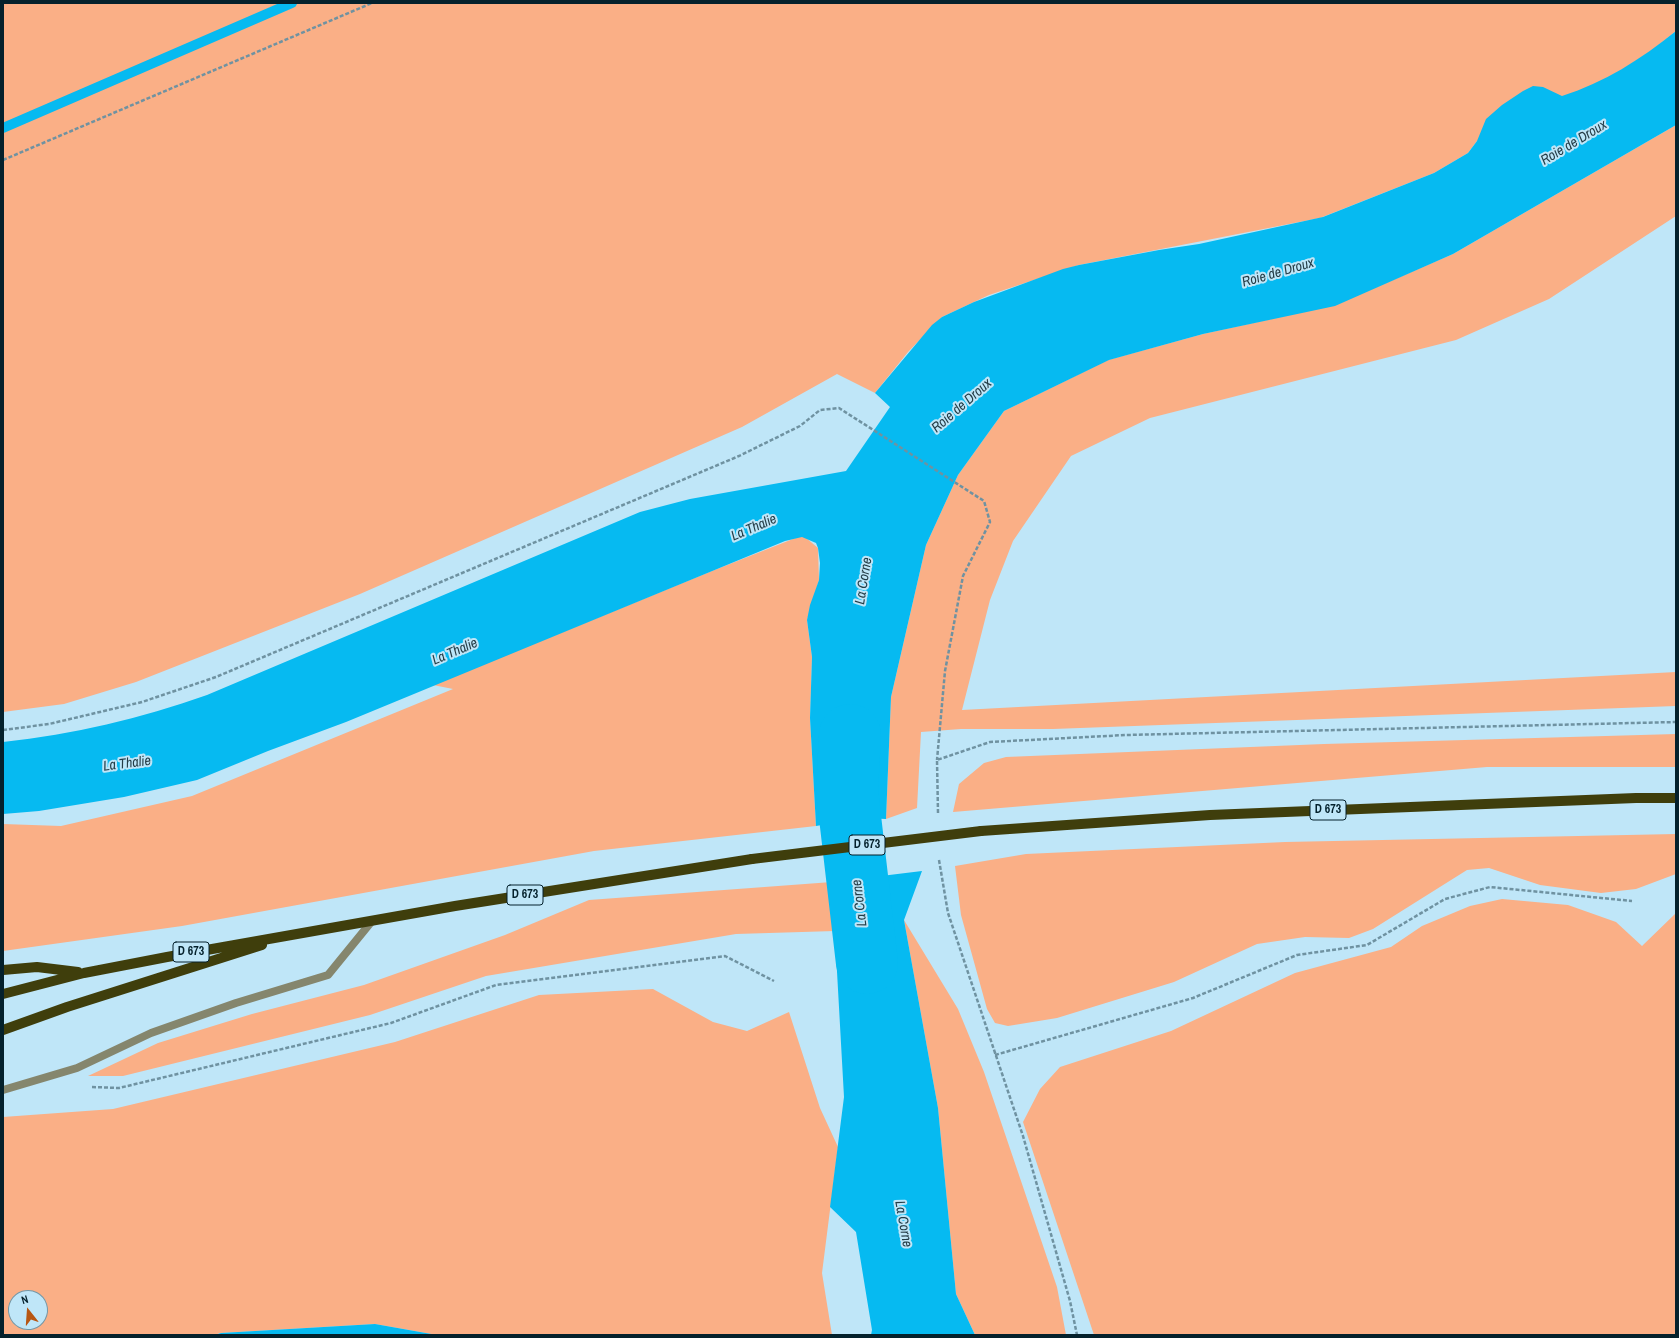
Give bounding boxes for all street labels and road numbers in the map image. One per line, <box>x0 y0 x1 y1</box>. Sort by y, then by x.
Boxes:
road number: D 673 <box>1310 800 1346 820</box>
road number: D 673 <box>849 835 885 855</box>
road number: D 673 <box>507 885 543 905</box>
road number: D 673 <box>173 942 209 962</box>

